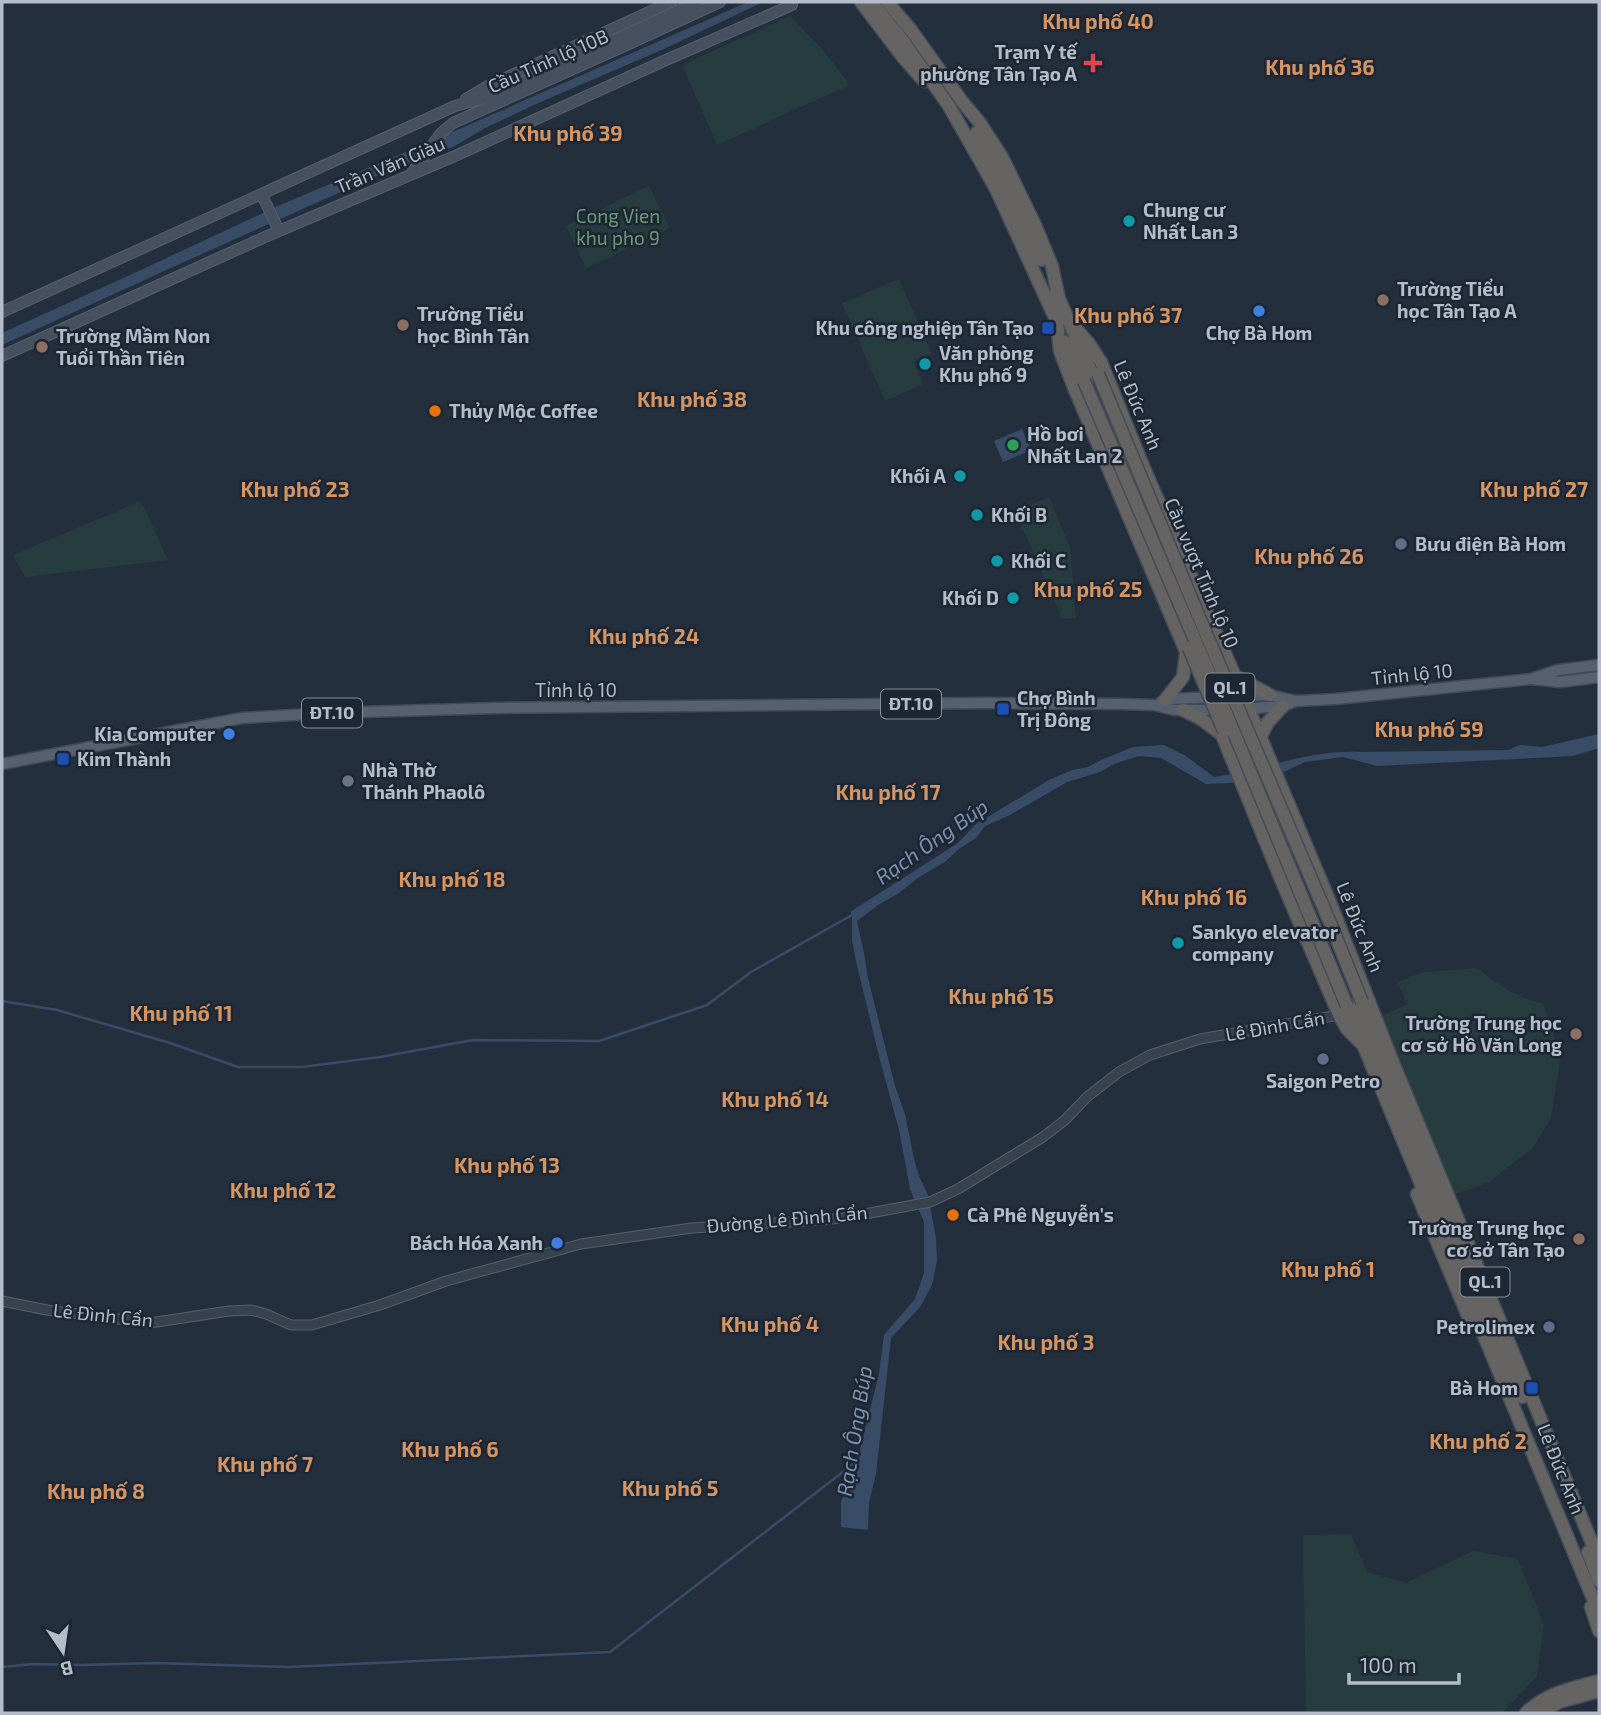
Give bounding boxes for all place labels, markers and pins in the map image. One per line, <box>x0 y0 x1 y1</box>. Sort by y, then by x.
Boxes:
place label: Trạm Y tế phường Tân Tạo A <box>920 40 1078 85</box>
marker: Trạm Y tế phường Tân Tạo A <box>1083 53 1103 73</box>
place label: Chung cư Nhất Lan 3 <box>1143 198 1238 243</box>
marker: Chung cư Nhất Lan 3 <box>1121 213 1137 229</box>
place label: Trường Tiểu học Tân Tạo A <box>1397 277 1517 322</box>
marker: Trường Tiểu học Tân Tạo A <box>1375 292 1391 308</box>
place label: Trường Tiểu học Bình Tân <box>417 302 529 347</box>
marker: Chợ Bà Hom <box>1251 303 1267 319</box>
place label: Khu công nghiệp Tân Tạo <box>815 316 1034 339</box>
marker: Trường Tiểu học Bình Tân <box>395 317 411 333</box>
marker: Khu công nghiệp Tân Tạo <box>1040 320 1056 336</box>
place label: Chợ Bà Hom <box>1206 321 1312 344</box>
place label: Trường Mầm Non Tuổi Thần Tiên <box>56 324 210 369</box>
marker: Trường Mầm Non Tuổi Thần Tiên <box>34 339 50 355</box>
place label: Văn phòng Khu phố 9 <box>939 341 1033 386</box>
marker: Văn phòng Khu phố 9 <box>917 356 933 372</box>
place label: Thủy Mộc Coffee <box>449 399 598 423</box>
marker: Thủy Mộc Coffee <box>427 403 443 419</box>
place label: Hồ bơi Nhất Lan 2 <box>1027 422 1122 467</box>
marker: Hồ bơi Nhất Lan 2 <box>1005 437 1021 453</box>
place label: Khối A <box>890 464 947 487</box>
marker: Khối A <box>952 468 968 484</box>
place label: Khối B <box>991 503 1047 526</box>
marker: Khối B <box>969 507 985 523</box>
place label: Bưu điện Bà Hom <box>1415 532 1566 555</box>
marker: Bưu điện Bà Hom <box>1393 536 1409 552</box>
place label: Khối C <box>1011 549 1066 572</box>
marker: Khối C <box>989 553 1005 569</box>
place label: Khối D <box>942 586 999 609</box>
marker: Khối D <box>1005 590 1021 606</box>
place label: Chợ Bình Trị Đông <box>1017 686 1096 731</box>
marker: Chợ Bình Trị Đông <box>995 701 1011 717</box>
place label: Kia Computer <box>94 722 215 745</box>
marker: Kia Computer <box>221 726 237 742</box>
place label: Kim Thành <box>77 747 171 770</box>
marker: Kim Thành <box>55 751 71 767</box>
place label: Nhà Thờ Thánh Phaolô <box>362 758 485 803</box>
marker: Nhà Thờ Thánh Phaolô <box>340 773 356 789</box>
place label: Sankyo elevator company <box>1192 920 1338 966</box>
marker: Sankyo elevator company <box>1170 935 1186 951</box>
place label: Trường Trung học cơ sở Hồ Văn Long <box>1401 1011 1562 1056</box>
marker: Trường Trung học cơ sở Hồ Văn Long <box>1568 1026 1584 1042</box>
marker: Saigon Petro <box>1315 1051 1331 1067</box>
place label: Saigon Petro <box>1266 1069 1380 1092</box>
place label: Cà Phê Nguyễn's <box>967 1203 1114 1227</box>
marker: Cà Phê Nguyễn's <box>945 1207 961 1223</box>
place label: Trường Trung học cơ sở Tân Tạo <box>1408 1216 1565 1261</box>
place label: Bách Hóa Xanh <box>410 1231 543 1254</box>
marker: Trường Trung học cơ sở Tân Tạo <box>1571 1231 1587 1247</box>
marker: Bách Hóa Xanh <box>549 1235 565 1251</box>
place label: Petrolimex <box>1436 1315 1535 1338</box>
marker: Petrolimex <box>1541 1319 1557 1335</box>
place label: Bà Hom <box>1450 1376 1518 1399</box>
marker: Bà Hom <box>1524 1380 1540 1396</box>

